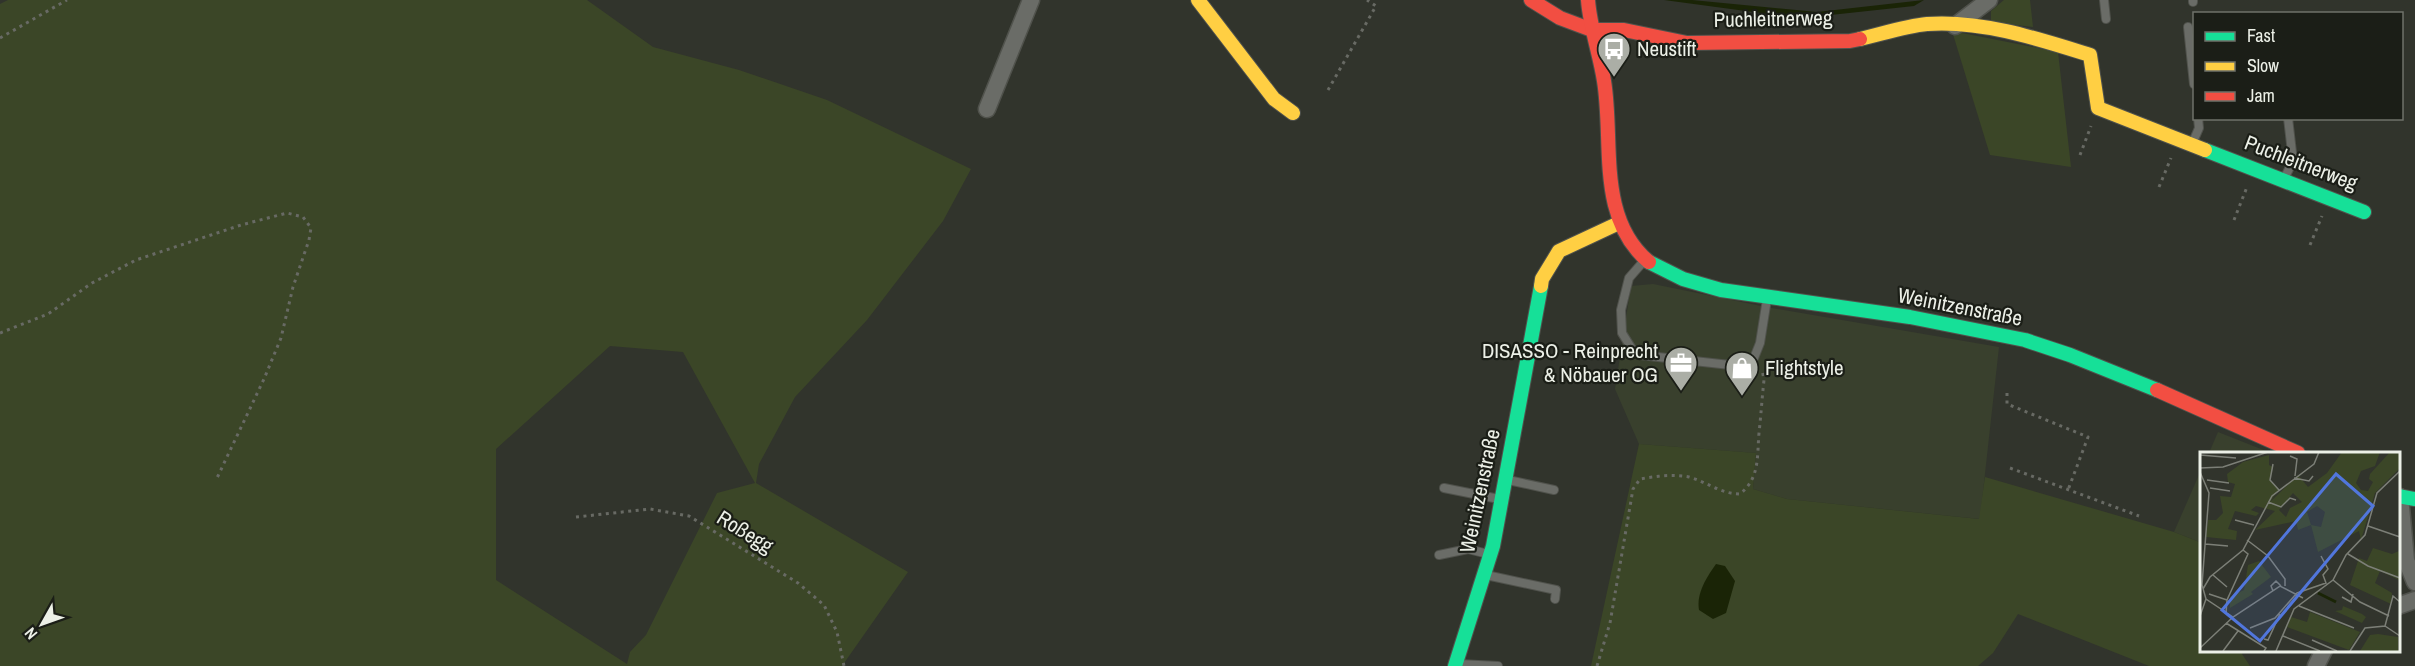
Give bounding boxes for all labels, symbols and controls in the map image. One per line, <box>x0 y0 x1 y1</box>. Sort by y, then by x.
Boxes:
street label: Puchleitnerweg <box>1713 3 1833 34</box>
legend <box>2193 12 2403 120</box>
text: Fast <box>2247 23 2275 48</box>
bus stop icon: Neustift <box>1596 31 1632 78</box>
place label: Neustift <box>1637 34 1697 63</box>
text: Slow <box>2247 53 2279 78</box>
text: Jam <box>2247 83 2275 108</box>
street label: Puchleitnerweg <box>2241 128 2362 197</box>
street label: Weinitzenstraße <box>1895 280 2025 333</box>
place label: DISASSO - Reinprecht & Nöbauer OG <box>1482 336 1658 389</box>
office icon: DISASSO - Reinprecht & Nöbauer OG <box>1663 345 1699 392</box>
shop icon: Flightstyle <box>1724 350 1760 397</box>
place label: Flightstyle <box>1765 353 1843 382</box>
street label: Weinitzenstraße <box>1452 426 1507 556</box>
inset map <box>2200 452 2400 651</box>
street label: Roßegg <box>712 503 779 560</box>
north arrow <box>12 594 72 654</box>
text: N <box>19 623 42 644</box>

